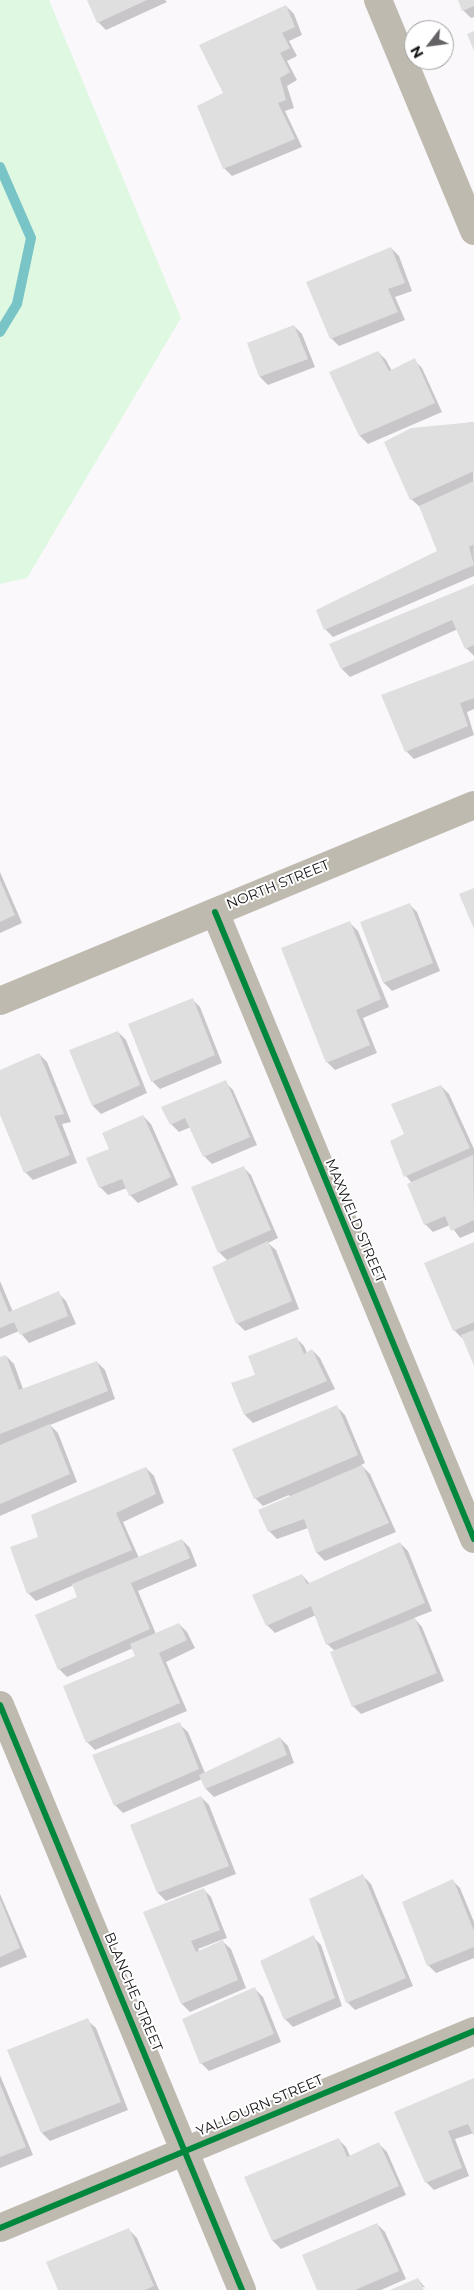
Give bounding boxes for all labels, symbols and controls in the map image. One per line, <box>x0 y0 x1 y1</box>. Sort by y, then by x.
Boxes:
north arrow <box>404 20 454 70</box>
text: N <box>406 43 427 61</box>
street label: NORTH STREET <box>224 857 332 913</box>
street label: MAXWELD STREET <box>321 1156 389 1286</box>
street label: BLANCHE STREET <box>100 1930 166 2054</box>
street label: YALLOURN STREET <box>194 2072 326 2140</box>

